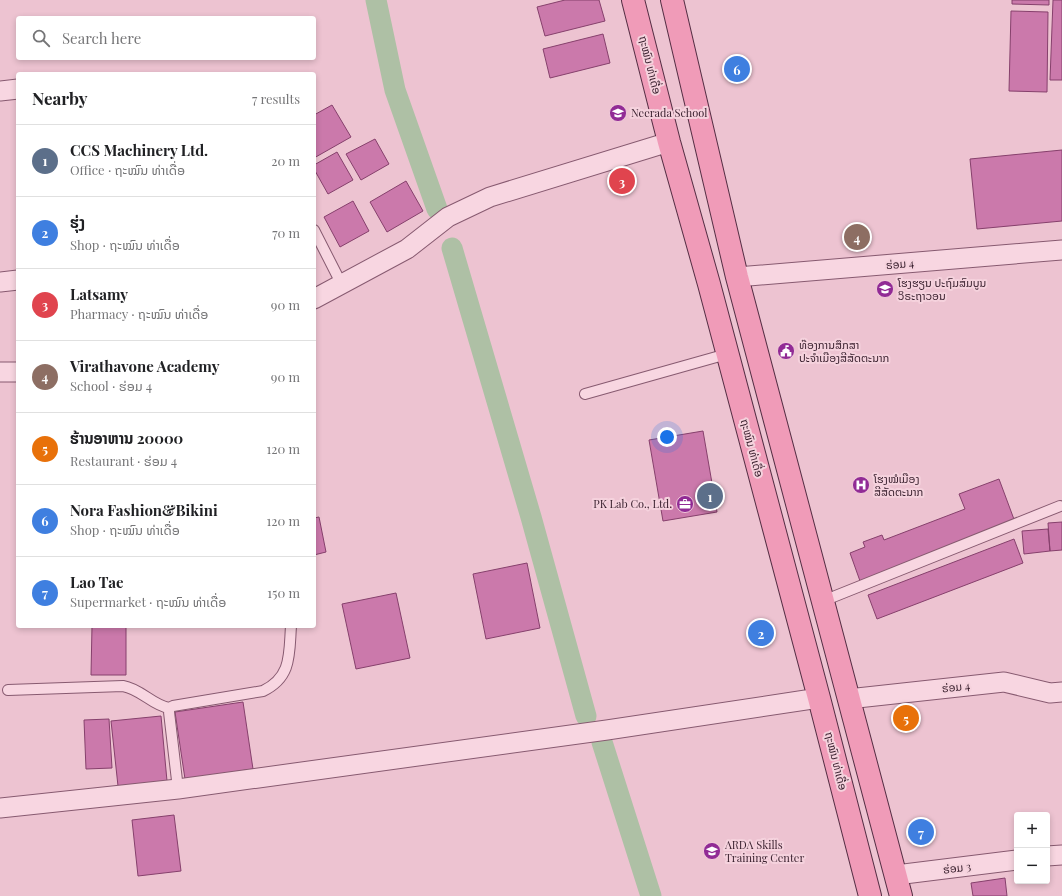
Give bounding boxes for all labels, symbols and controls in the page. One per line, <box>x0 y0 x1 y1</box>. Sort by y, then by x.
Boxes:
search box <box>16 16 316 60</box>
icon: search <box>30 27 52 49</box>
text: Search here <box>62 28 141 48</box>
street label: ຖະໝົນ ທ່າເດື່ອ <box>636 34 665 96</box>
pin: 6 <box>724 54 750 84</box>
text: Nearby <box>32 87 87 109</box>
text: 7 results <box>252 90 300 107</box>
school or university icon: Neerada School <box>608 103 628 123</box>
place label: Neerada School <box>631 105 707 120</box>
text: CCS Machinery Ltd. <box>70 140 208 160</box>
text: 1 <box>43 152 47 169</box>
text: 20 m <box>271 152 300 169</box>
text: Office · ຖະໝົນ ທ່າເດື່ອ <box>70 161 185 178</box>
pin: 3 <box>609 166 635 196</box>
text: ຮຸ່ງ <box>70 212 85 232</box>
pin: 4 <box>844 222 870 252</box>
text: 2 <box>42 224 48 241</box>
text: 70 m <box>272 224 300 241</box>
text: Shop · ຖະໝົນ ທ່າເດື່ອ <box>70 236 180 253</box>
street label: ຮ່ອມ 4 <box>885 255 915 272</box>
place label: ໂຮງຮຽນ ປະຖົມສົມບູນ ວິຣະຖາວອນ <box>897 275 986 303</box>
school or university icon: ໂຮງຮຽນ ປະຖົມສົມບູນ ວິຣະຖາວອນ <box>875 279 895 299</box>
text: Latsamy <box>70 284 128 304</box>
text: 3 <box>42 296 48 313</box>
text: 90 m <box>271 296 300 313</box>
text: Pharmacy · ຖະໝົນ ທ່າເດື່ອ <box>70 305 208 322</box>
place label: ທ໊ອງການສຶກສາ ປະຈໍາເມືອງສີສັດຕະນາກ <box>799 337 889 365</box>
public building icon: ທ໊ອງການສຶກສາ ປະຈໍາເມືອງສີສັດຕະນາກ <box>776 341 796 361</box>
text: Virathavone Academy <box>70 356 220 376</box>
text: 4 <box>42 368 48 385</box>
text: 90 m <box>271 368 300 385</box>
text: School · ຮ່ອມ 4 <box>70 377 152 394</box>
street label: ຖະໝົນ ທ່າເດື່ອ <box>738 417 768 479</box>
your location <box>657 427 677 447</box>
text: ຮ້ານອາຫານ 20000 <box>70 428 183 448</box>
text: 5 <box>42 440 48 457</box>
text: 120 m <box>266 440 300 457</box>
text: Restaurant · ຮ່ອມ 4 <box>70 452 177 469</box>
place label: ໂຮງໝໍເມືອງ ສີສັດຕະນາກ <box>873 471 923 499</box>
hospital icon: ໂຮງໝໍເມືອງ ສີສັດຕະນາກ <box>851 475 871 495</box>
pin: 1 <box>697 481 723 511</box>
office icon: PK Lab Co., Ltd. <box>675 494 695 514</box>
place label: PK Lab Co., Ltd. <box>593 496 672 511</box>
text: Nora Fashion&Bikini <box>70 500 218 520</box>
text: 6 <box>41 512 49 529</box>
text: 120 m <box>266 512 300 529</box>
text: Shop · ຖະໝົນ ທ່າເດື່ອ <box>70 521 180 538</box>
text: Lao Tae <box>70 572 124 592</box>
text: 7 <box>42 584 48 601</box>
text: 150 m <box>267 584 300 601</box>
text: Supermarket · ຖະໝົນ ທ່າເດື່ອ <box>70 593 226 610</box>
pin: 2 <box>748 618 774 648</box>
street label: ຮ່ອມ 4 <box>941 678 971 695</box>
pin: 5 <box>893 703 919 733</box>
street label: ຖະໝົນ ທ່າເດື່ອ <box>822 730 851 792</box>
map controls <box>1014 812 1050 884</box>
button: + <box>1014 812 1050 848</box>
pin: 7 <box>908 817 934 847</box>
place label: ARDA Skills Training Center <box>724 837 804 865</box>
school or university icon: ARDA Skills Training Center <box>702 841 722 861</box>
button: − <box>1014 848 1050 884</box>
street label: ຮ່ອມ 3 <box>942 858 972 877</box>

